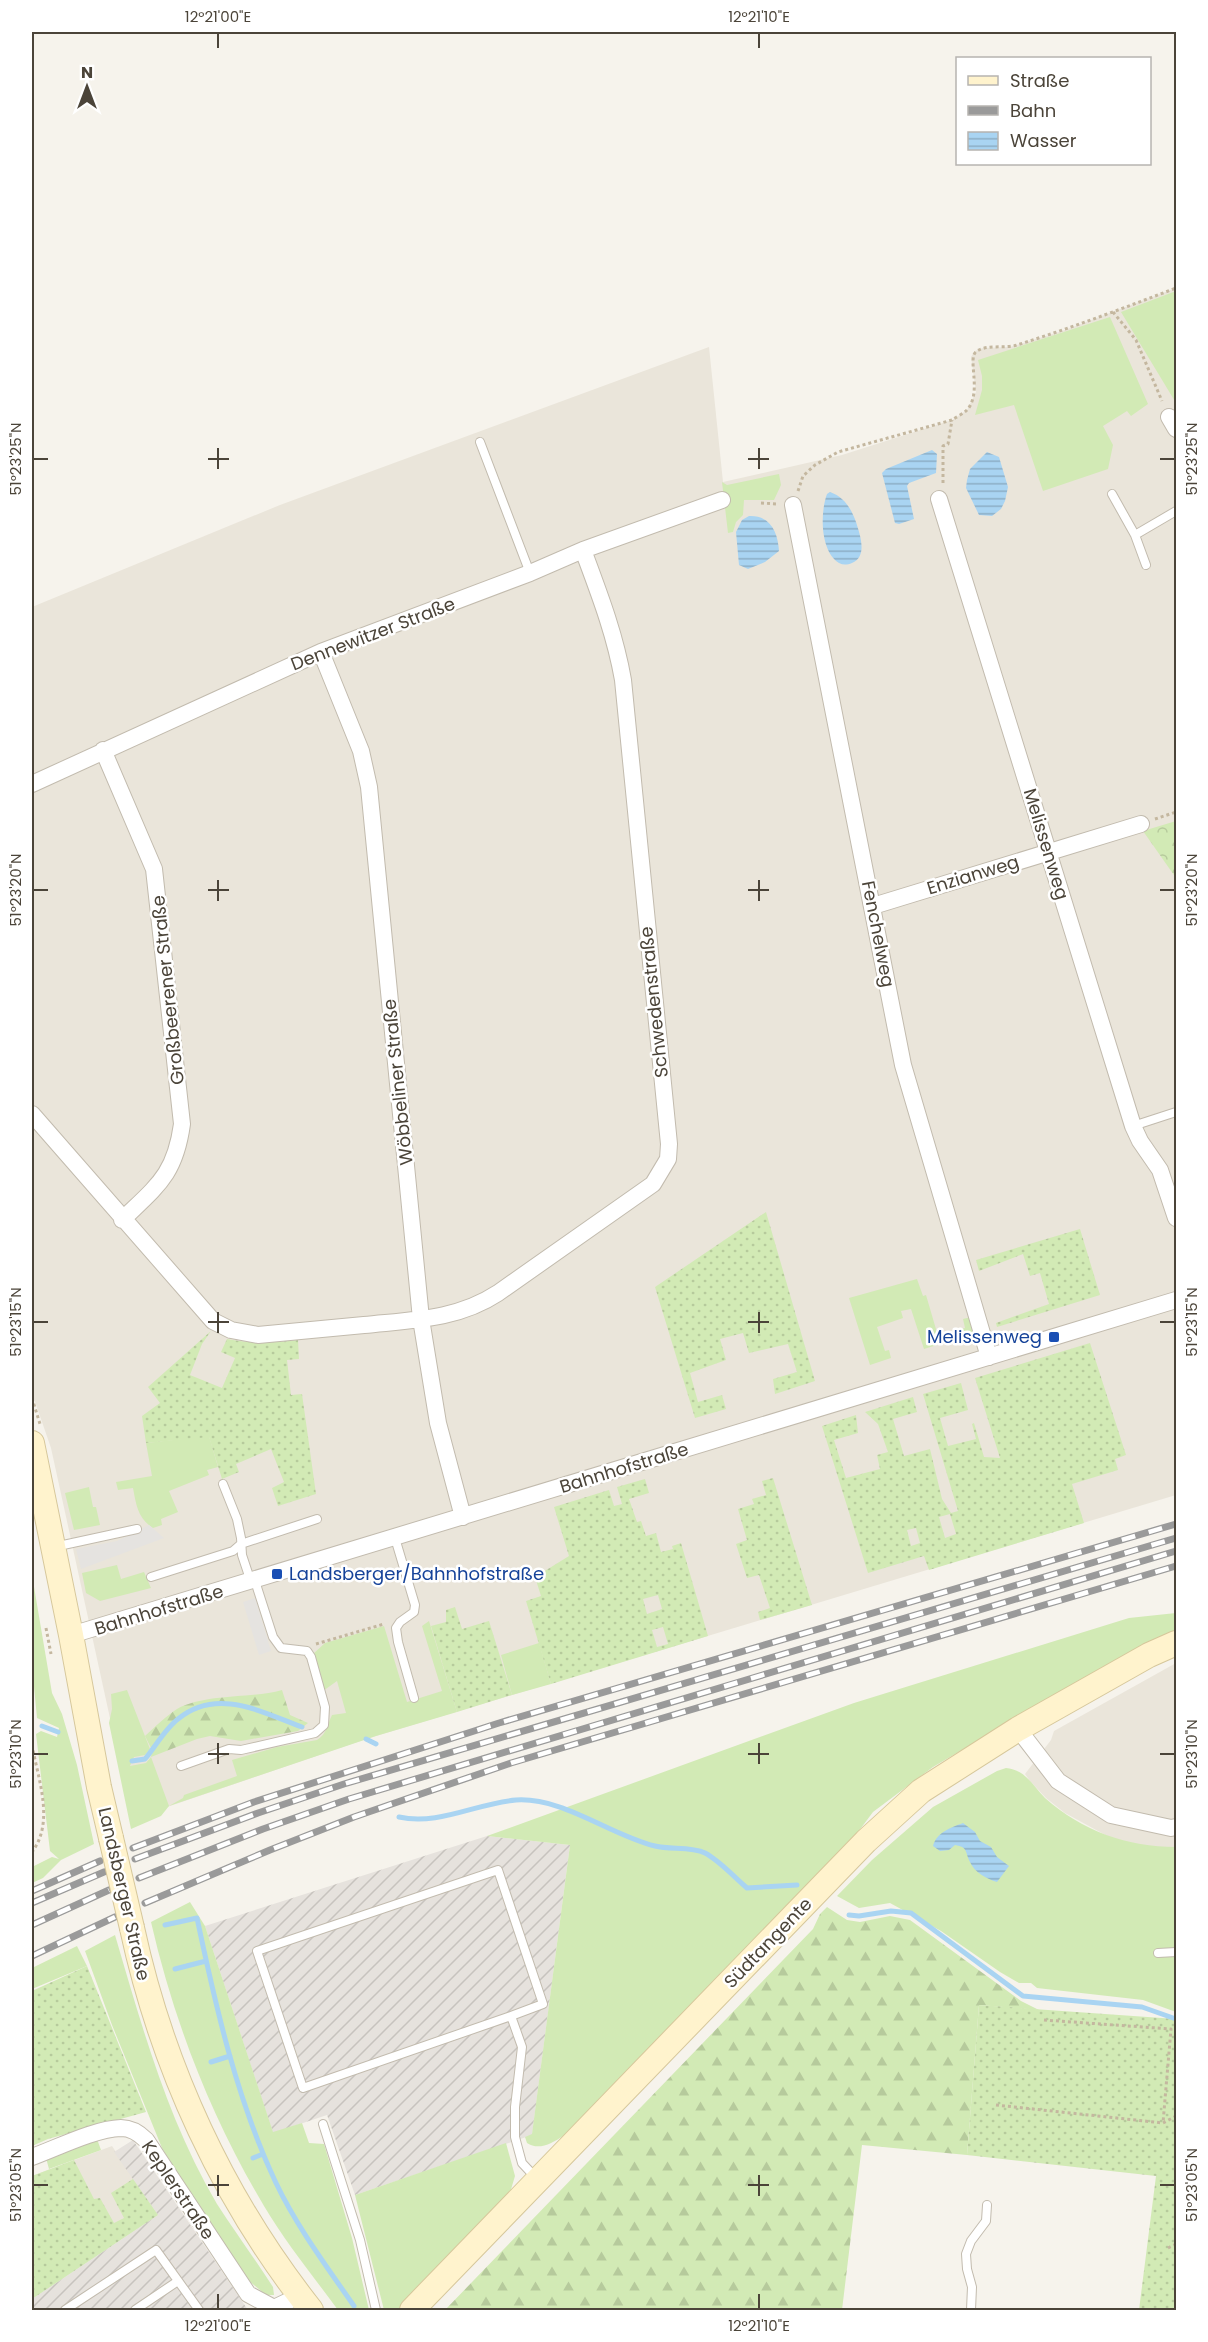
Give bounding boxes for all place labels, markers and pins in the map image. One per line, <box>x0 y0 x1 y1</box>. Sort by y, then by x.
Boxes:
place label: Melissenweg <box>927 1324 1042 1349</box>
marker: Melissenweg <box>1047 1330 1061 1344</box>
place label: Landsberger/Bahnhofstraße <box>289 1561 544 1586</box>
marker: Landsberger/Bahnhofstraße <box>270 1567 284 1581</box>

